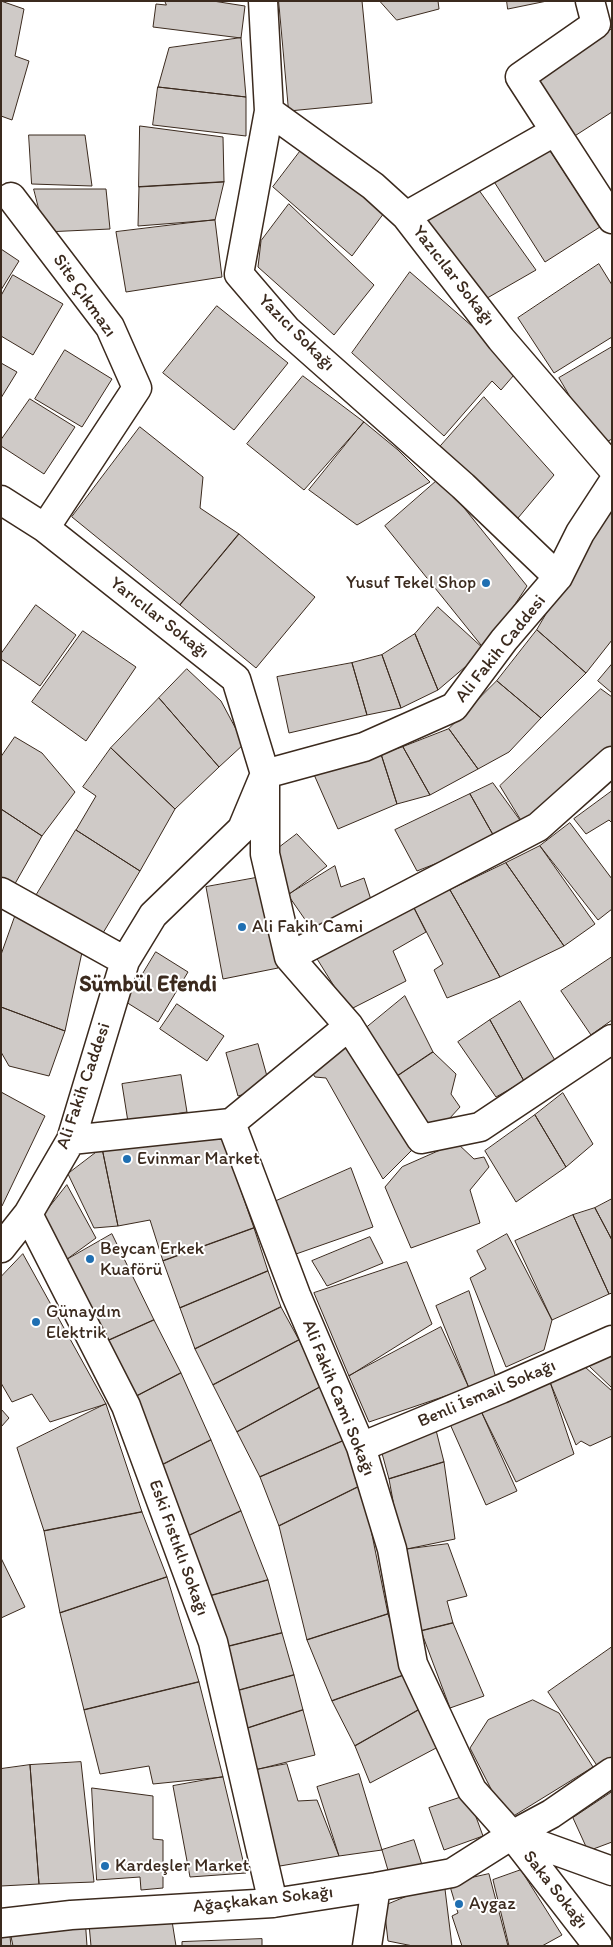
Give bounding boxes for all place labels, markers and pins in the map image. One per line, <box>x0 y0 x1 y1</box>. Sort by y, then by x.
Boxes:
place label: Yusuf Tekel Shop <box>346 572 476 594</box>
marker: Yusuf Tekel Shop <box>480 577 492 589</box>
place label: Ali Fakih Cami <box>252 916 363 938</box>
marker: Ali Fakih Cami <box>236 921 248 933</box>
place label: Evinmar Market <box>137 1148 260 1170</box>
marker: Evinmar Market <box>121 1153 133 1165</box>
place label: Beycan Erkek Kuaförü <box>100 1238 204 1280</box>
marker: Beycan Erkek Kuaförü <box>84 1253 96 1265</box>
place label: Günaydın Elektrik <box>46 1301 121 1344</box>
marker: Günaydın Elektrik <box>30 1316 42 1328</box>
place label: Kardeşler Market <box>115 1855 249 1877</box>
marker: Kardeşler Market <box>99 1860 111 1872</box>
place label: Aygaz <box>469 1893 516 1915</box>
marker: Aygaz <box>453 1898 465 1910</box>

